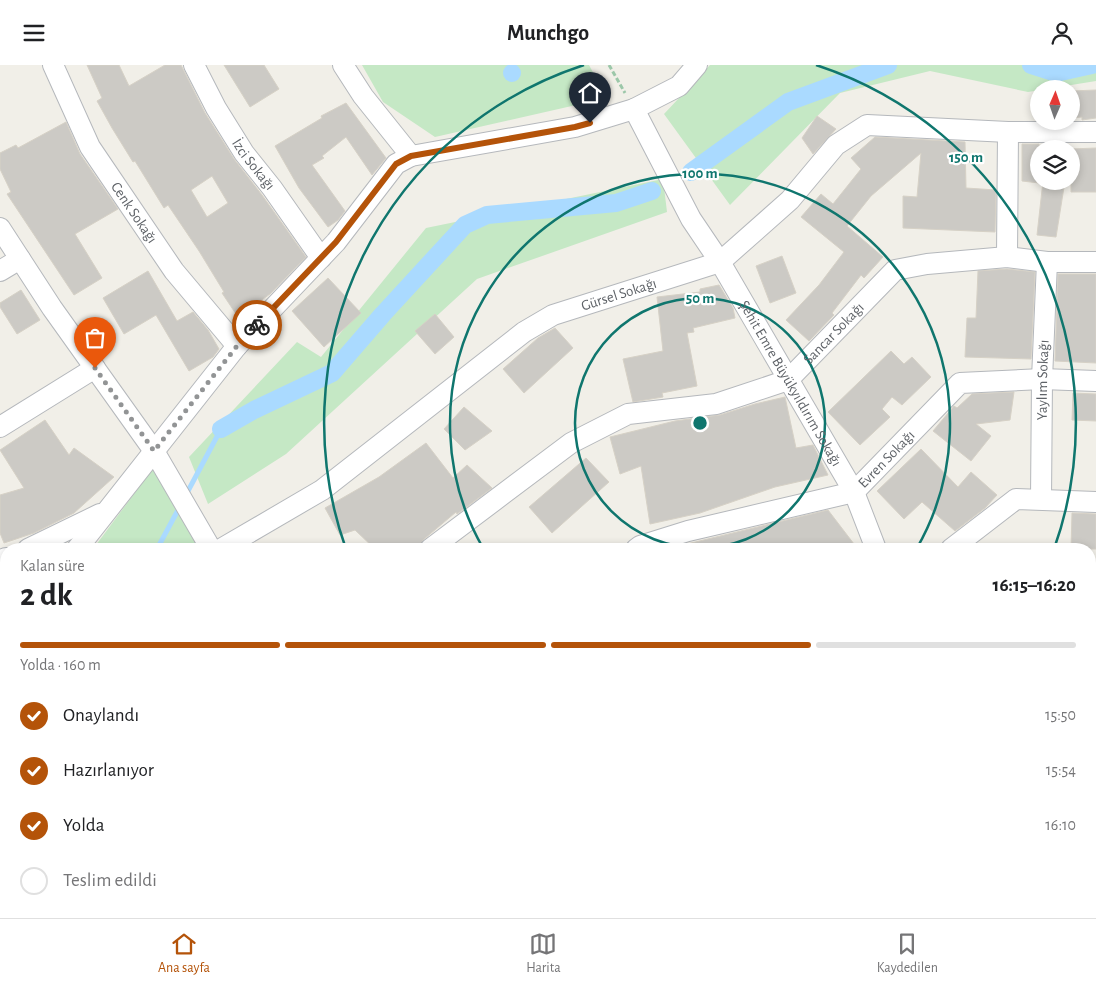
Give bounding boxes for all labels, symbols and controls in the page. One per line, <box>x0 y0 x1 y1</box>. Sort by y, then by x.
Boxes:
icon: menu <box>20 19 48 47</box>
icon: person <box>1048 19 1076 47</box>
text: Munchgo <box>507 22 589 44</box>
pin <box>569 72 611 123</box>
icon: home <box>576 79 604 107</box>
north arrow <box>1030 80 1080 130</box>
map controls <box>1030 80 1080 190</box>
street label: İzci Sokağı <box>229 135 278 193</box>
button: layers <box>1030 140 1080 190</box>
text: 150 m <box>949 150 983 165</box>
text: 100 m <box>682 166 718 181</box>
street label: Cenk Sokağı <box>108 179 160 246</box>
street label: Gürsel Sokağı <box>579 276 658 314</box>
text: 50 m <box>686 291 714 306</box>
street label: Şehit Emre Büyükyıldırım Sokağı <box>736 298 844 469</box>
courier <box>232 300 282 350</box>
street label: Sancar Sokağı <box>801 300 867 367</box>
icon: bike <box>243 311 271 339</box>
pin <box>74 317 116 368</box>
icon: bag <box>81 324 109 352</box>
street label: Yaylım Sokağı <box>1035 339 1052 420</box>
centre of rings <box>691 414 709 432</box>
street label: Evren Sokağı <box>855 428 918 491</box>
text: Kalan süre <box>20 558 85 574</box>
text: 16:15–16:20 <box>993 576 1076 595</box>
text: 2 dk <box>20 579 73 611</box>
text: Yolda · 160 m <box>20 657 101 673</box>
icon: check <box>20 702 48 730</box>
text: Onaylandı <box>63 706 139 725</box>
text: 15:50 <box>1045 707 1076 723</box>
icon: check <box>20 757 48 785</box>
text: Hazırlanıyor <box>63 761 154 780</box>
text: 15:54 <box>1046 762 1076 778</box>
icon: check <box>20 812 48 840</box>
text: Yolda <box>63 816 104 835</box>
text: 16:10 <box>1045 817 1076 833</box>
text: Teslim edildi <box>63 871 157 890</box>
tab: Ana sayfa <box>158 930 210 977</box>
tab: Harita <box>526 930 561 977</box>
tab: Kaydedilen <box>877 930 938 977</box>

